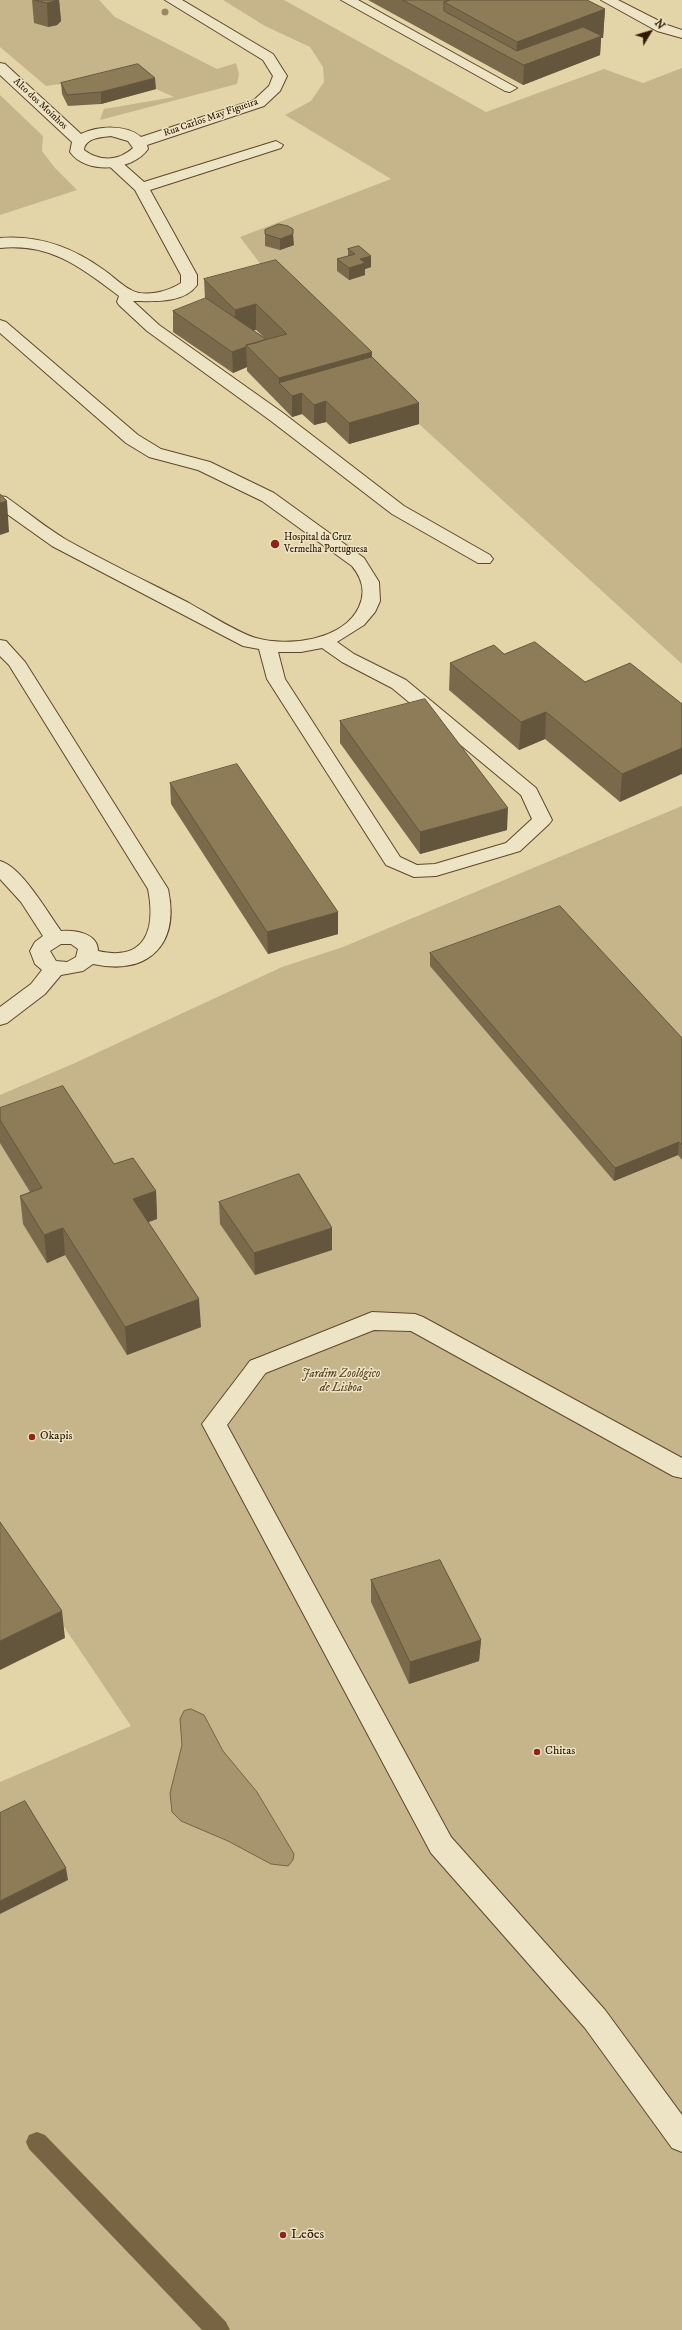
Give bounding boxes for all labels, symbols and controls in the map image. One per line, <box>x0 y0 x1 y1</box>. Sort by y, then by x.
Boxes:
north arrow <box>630 12 670 52</box>
text: N <box>651 17 668 32</box>
street label: Alto dos Moinhos <box>10 76 70 132</box>
street label: Rua Carlos May Figueira <box>162 96 260 140</box>
place label: Hospital da Cruz Vermelha Portuguesa <box>284 532 368 556</box>
marker: Hospital da Cruz Vermelha Portuguesa <box>269 538 281 550</box>
park label: Jardim Zoológico de Lisboa <box>302 1368 380 1396</box>
place label: Okapis <box>40 1430 73 1444</box>
marker: Okapis <box>27 1432 37 1442</box>
place label: Chitas <box>545 1745 575 1759</box>
marker: Chitas <box>532 1747 542 1757</box>
place label: Leões <box>291 2227 324 2243</box>
marker: Leões <box>278 2230 288 2240</box>

